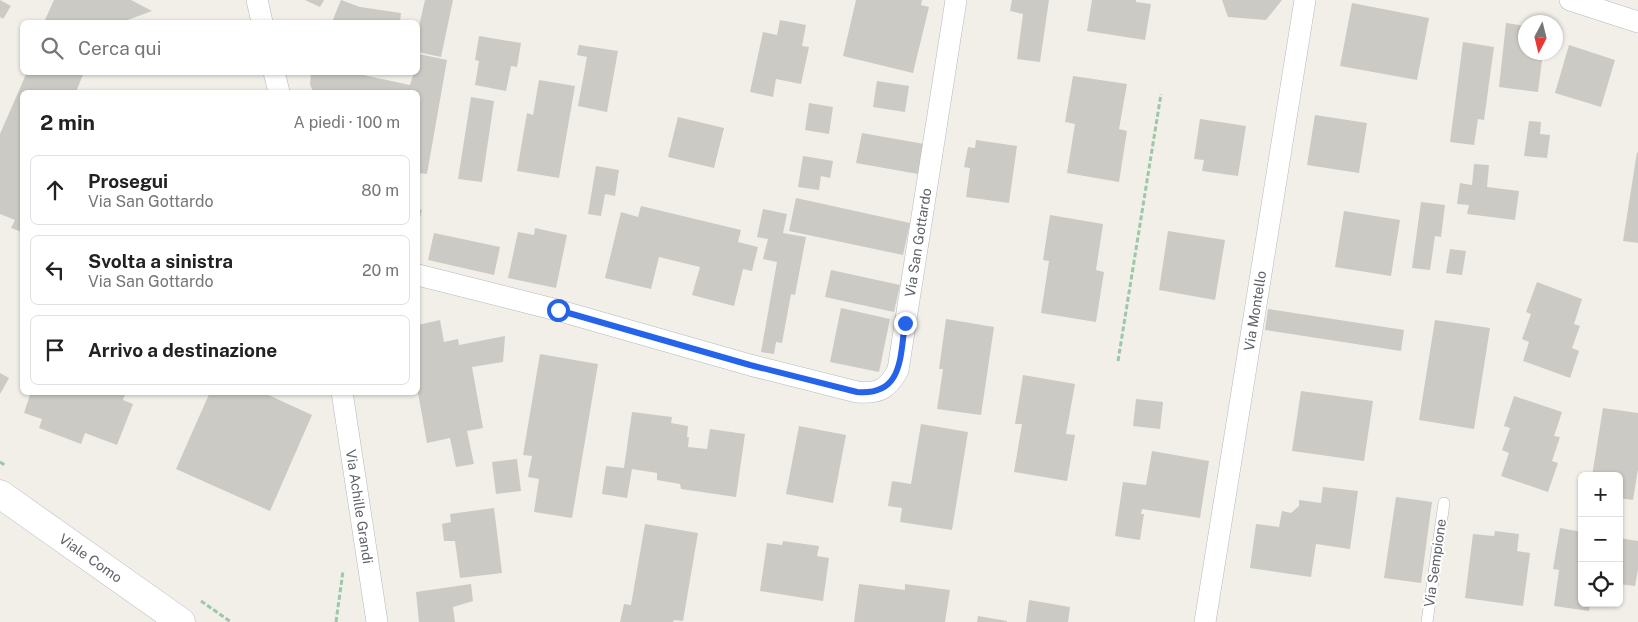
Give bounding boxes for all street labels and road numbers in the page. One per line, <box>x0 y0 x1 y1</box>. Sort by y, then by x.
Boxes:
street label: Via San Gottardo <box>902 187 934 298</box>
street label: Via Montello <box>1241 270 1269 352</box>
street label: Via Achille Grandi <box>343 448 376 565</box>
street label: Via Sempione <box>1421 518 1449 608</box>
street label: Viale Como <box>56 530 125 586</box>

